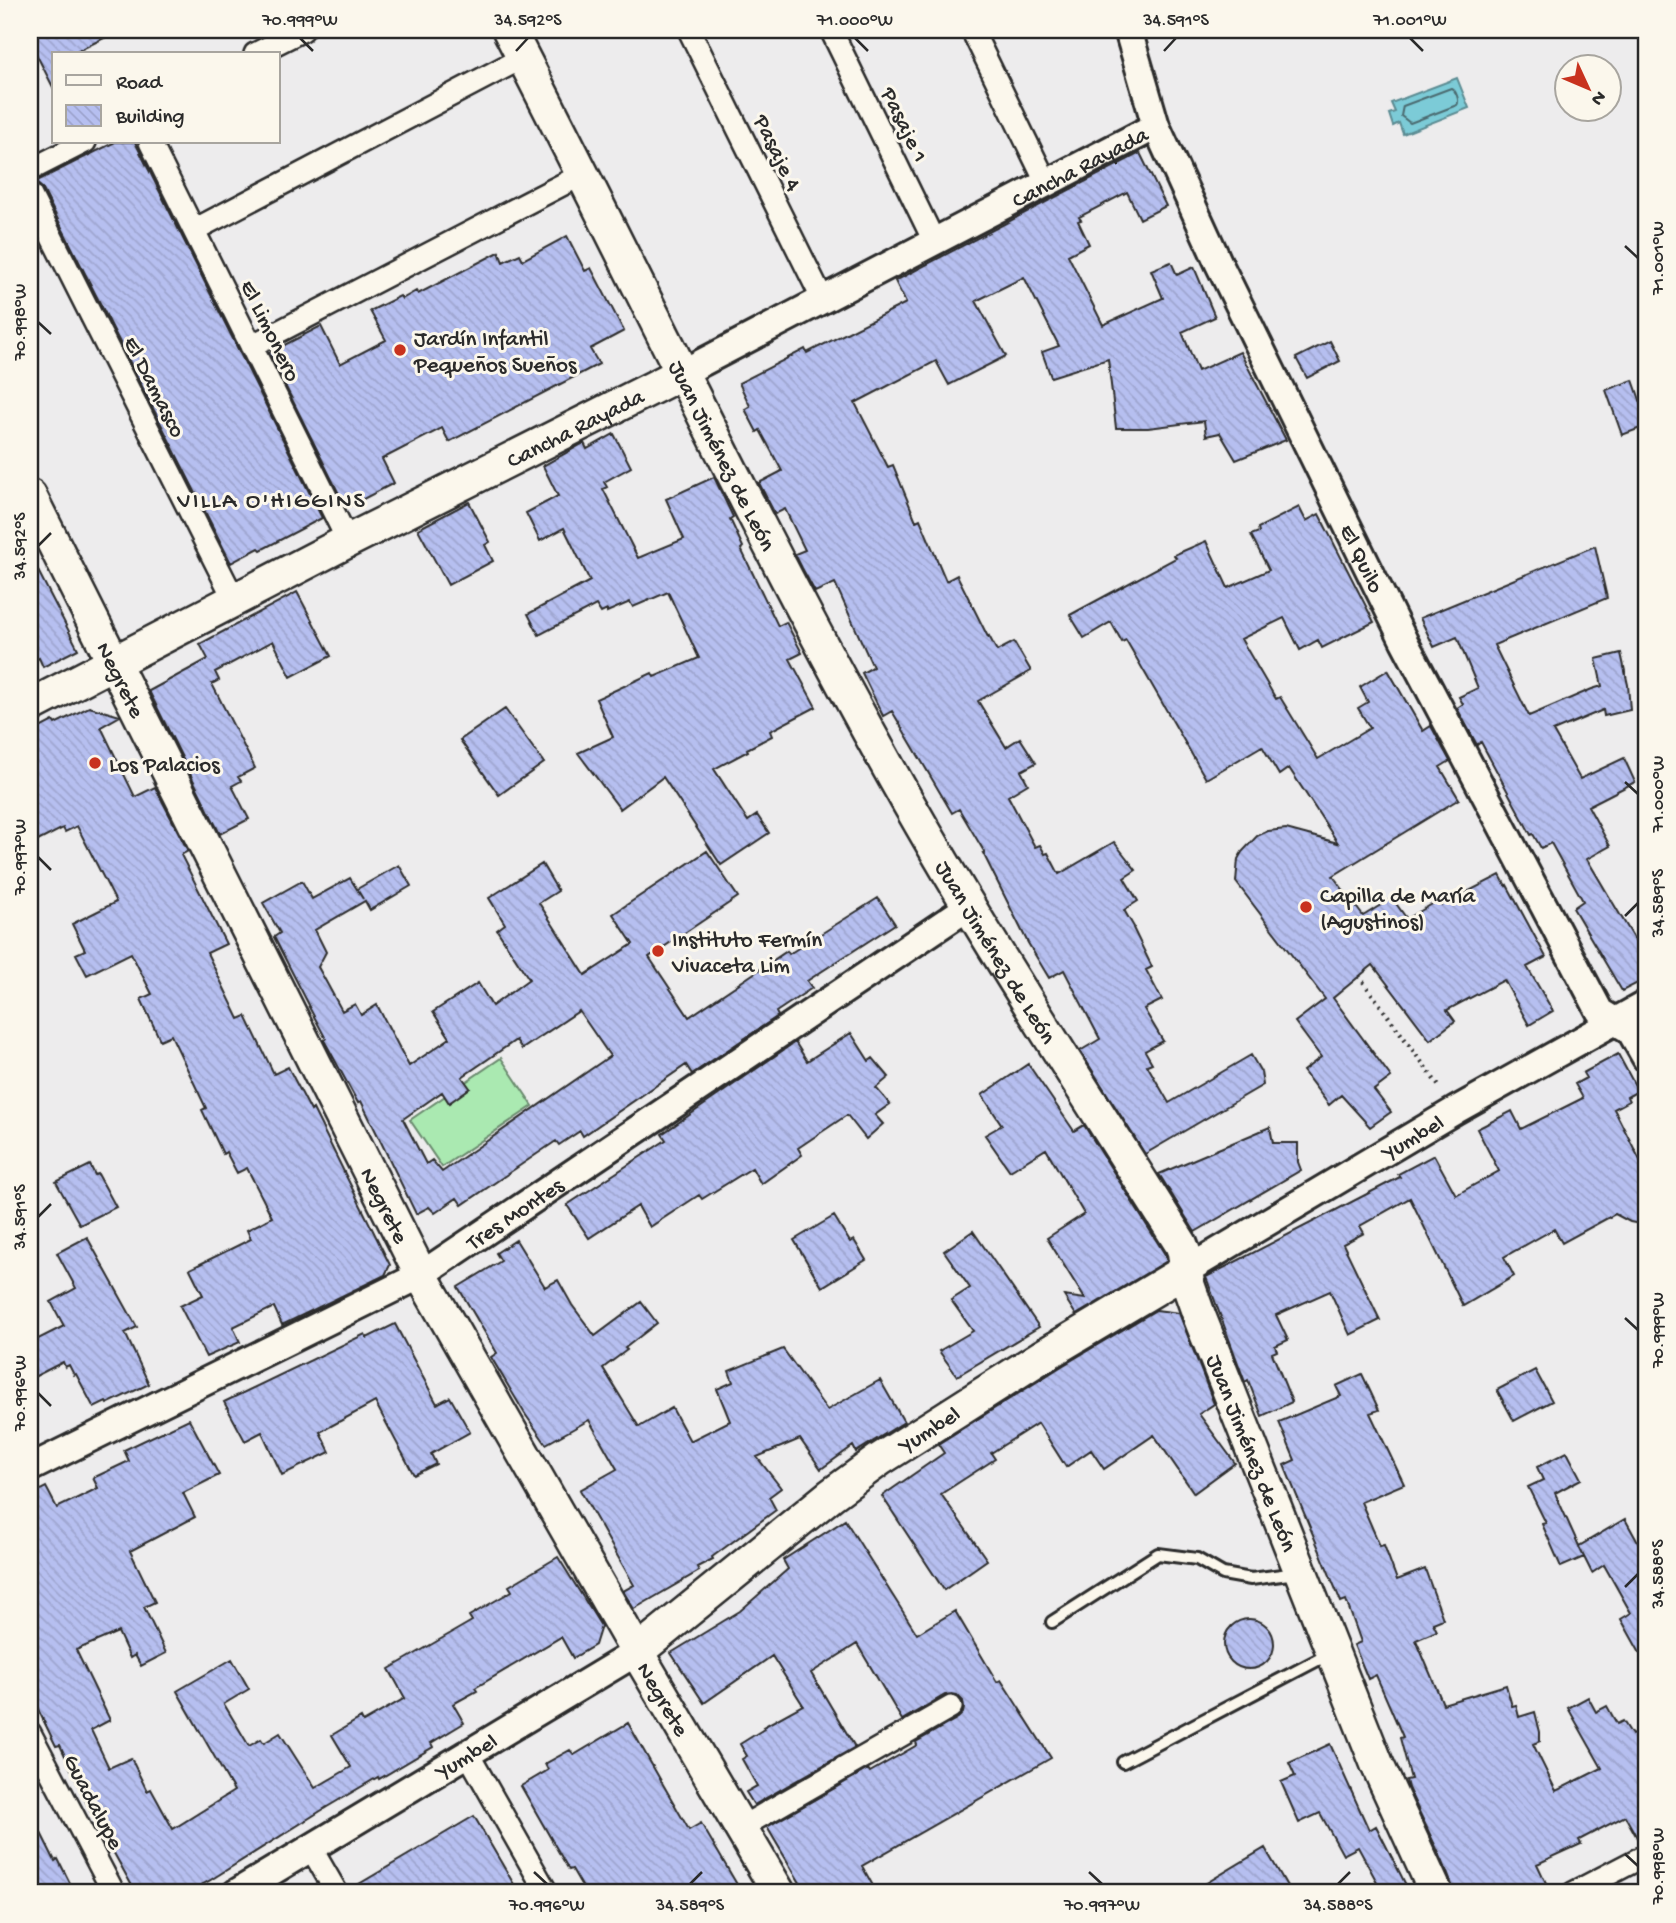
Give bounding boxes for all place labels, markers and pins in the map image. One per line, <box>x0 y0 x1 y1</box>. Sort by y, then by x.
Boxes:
place label: Jardín Infantil Pequeños Sueños <box>413 327 577 380</box>
marker: Jardín Infantil Pequeños Sueños <box>392 342 408 358</box>
place label: Los Palacios <box>109 753 220 780</box>
marker: Los Palacios <box>87 755 103 771</box>
place label: Capilla de María (Agustinos) <box>1320 884 1477 937</box>
marker: Capilla de María (Agustinos) <box>1298 899 1314 915</box>
place label: Instituto Fermín Vivaceta Lim <box>671 928 822 981</box>
marker: Instituto Fermín Vivaceta Lim <box>650 943 666 959</box>

